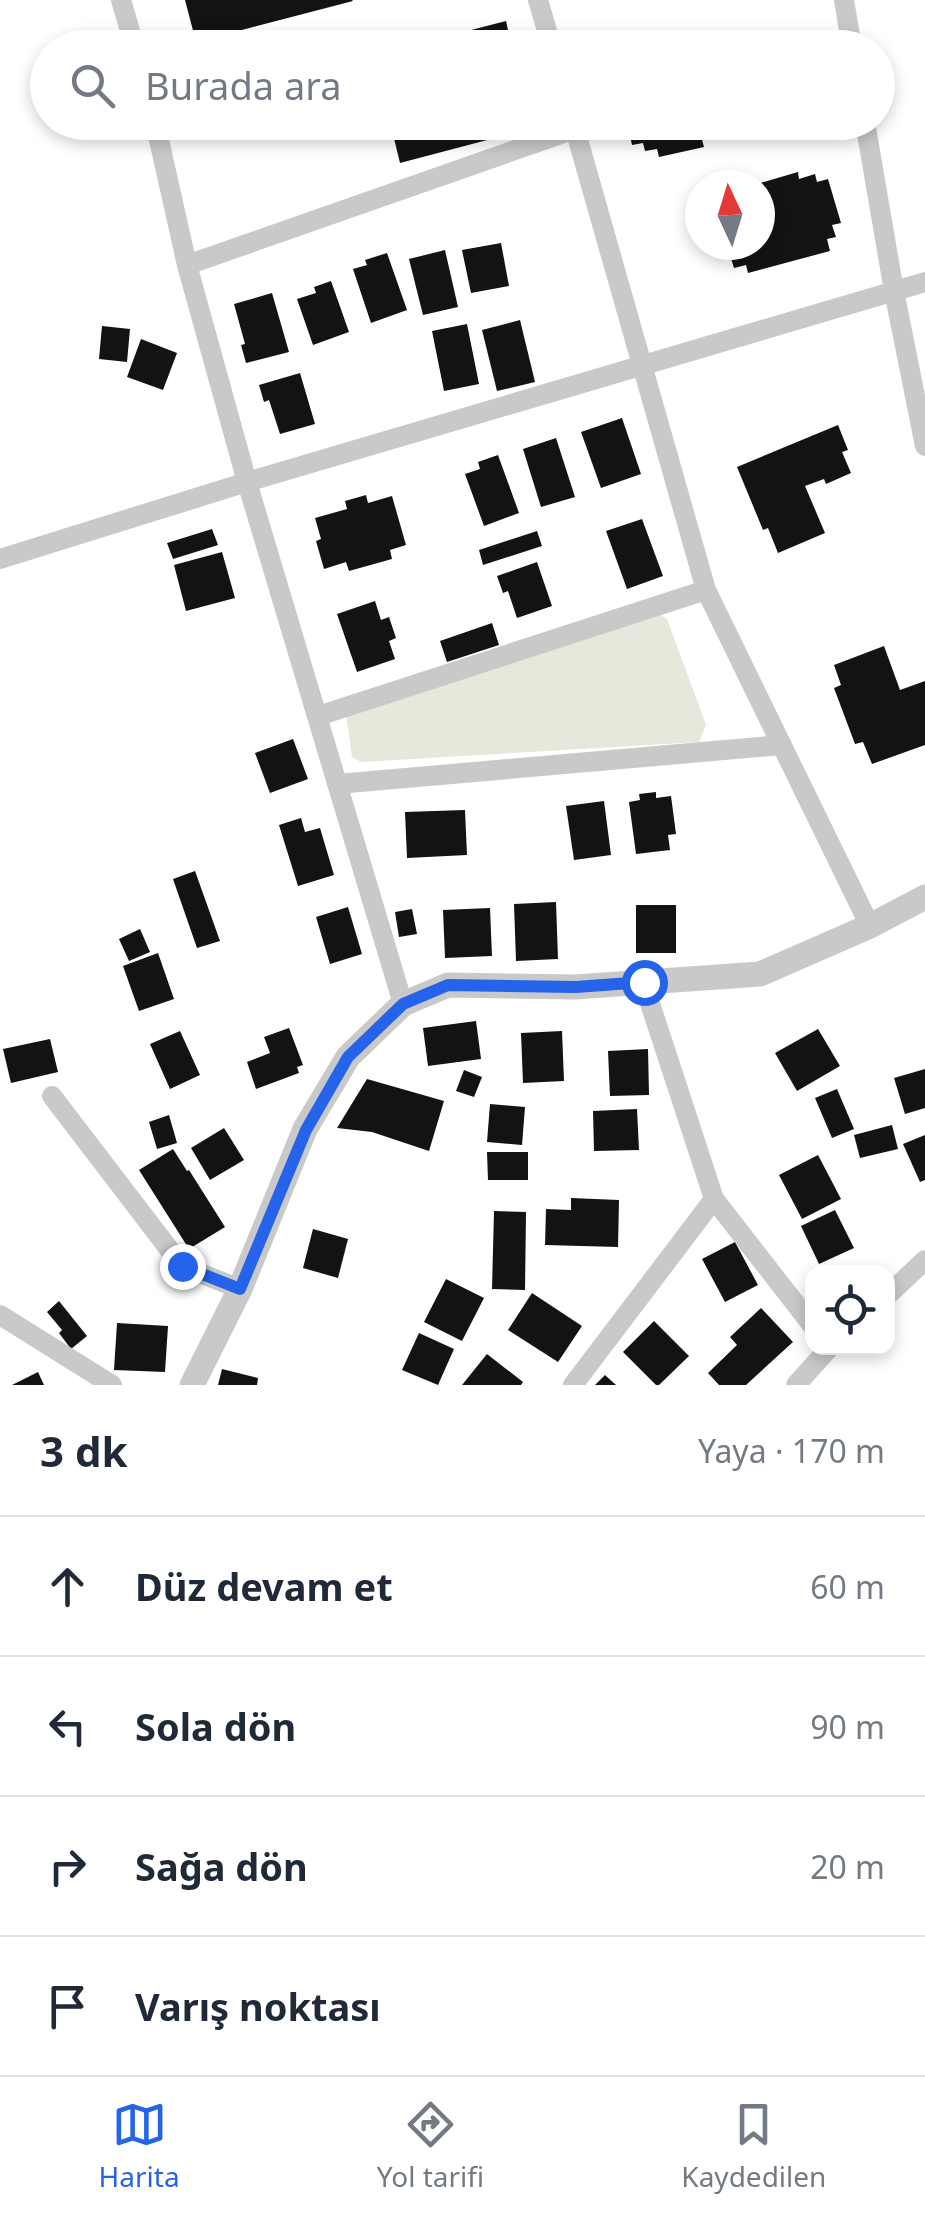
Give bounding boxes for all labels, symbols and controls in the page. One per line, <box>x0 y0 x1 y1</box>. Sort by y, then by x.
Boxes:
search box <box>30 30 895 140</box>
icon: search <box>65 58 120 113</box>
text: Burada ara <box>145 59 342 111</box>
north arrow <box>685 170 775 260</box>
route start <box>622 960 668 1006</box>
route end <box>160 1244 206 1290</box>
map controls <box>805 1265 895 1355</box>
button: locate <box>805 1265 895 1355</box>
text: 3 dk <box>40 1422 128 1479</box>
text: Yaya · 170 m <box>698 1429 885 1472</box>
icon: ahead <box>40 1559 95 1614</box>
text: Düz devam et <box>135 1560 393 1612</box>
text: 60 m <box>810 1565 885 1608</box>
icon: left <box>40 1699 95 1754</box>
text: Sola dön <box>135 1700 296 1752</box>
text: 90 m <box>810 1705 885 1748</box>
icon: right <box>40 1839 95 1894</box>
text: Sağa dön <box>135 1840 308 1892</box>
text: 20 m <box>810 1845 885 1888</box>
icon: arrive <box>40 1979 95 2034</box>
text: Varış noktası <box>135 1980 381 2032</box>
tab: Harita <box>99 2097 180 2195</box>
tab: Yol tarifi <box>377 2097 484 2195</box>
tab: Kaydedilen <box>681 2097 826 2195</box>

